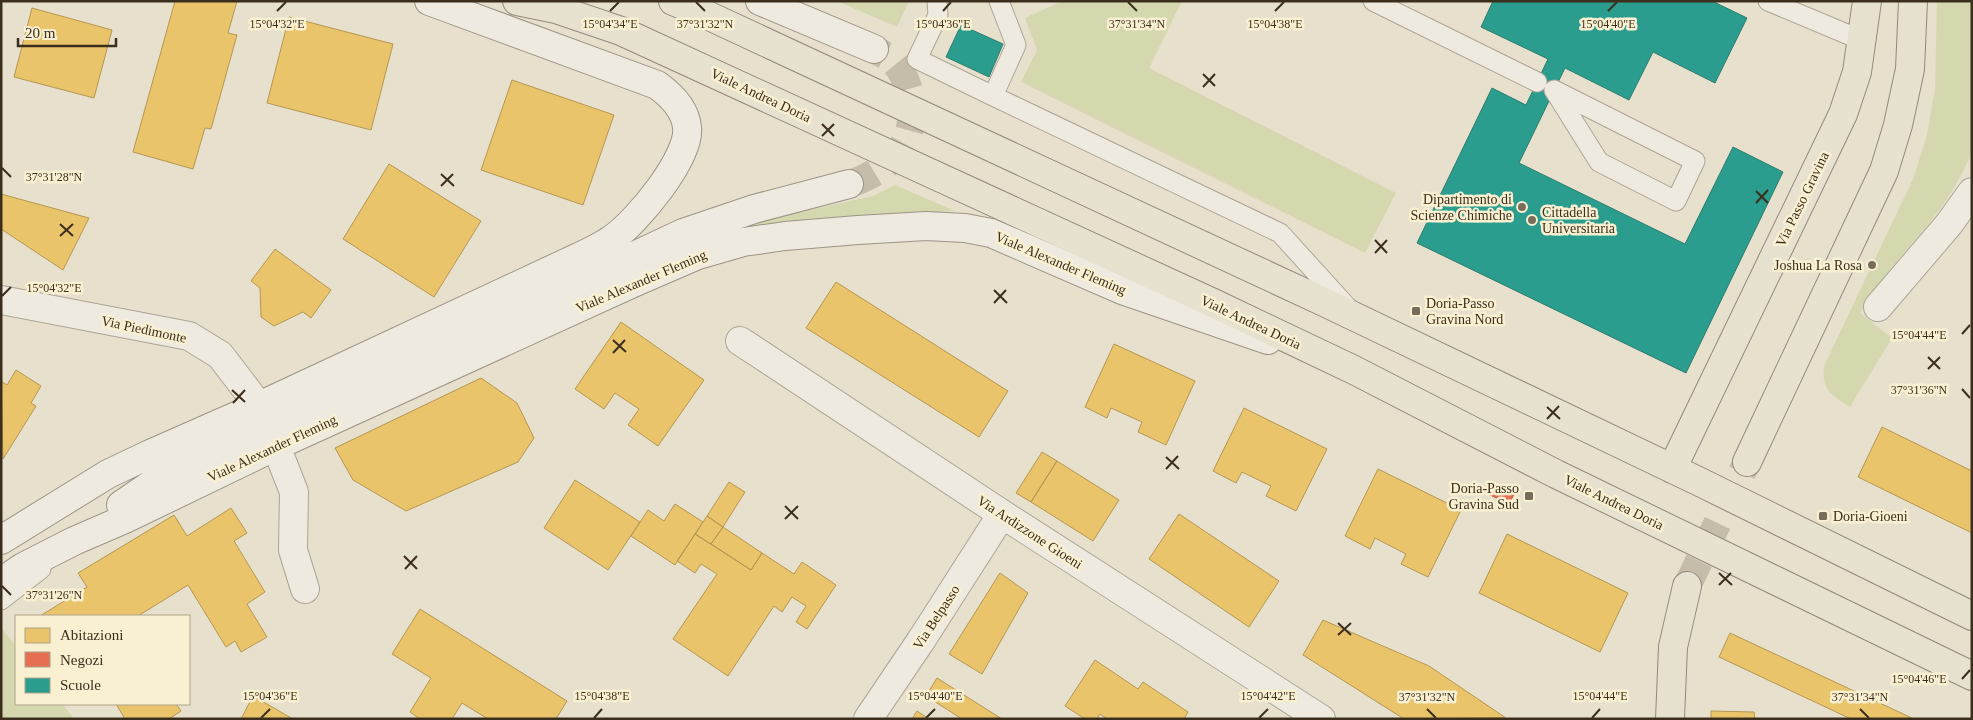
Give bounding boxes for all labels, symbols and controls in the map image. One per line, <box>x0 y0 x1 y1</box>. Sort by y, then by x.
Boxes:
scale bar <box>18 15 115 47</box>
text: 15°04'32"E <box>249 17 305 31</box>
text: 15°04'34"E <box>582 17 638 31</box>
text: 37°31'32"N <box>677 17 734 31</box>
text: 15°04'36"E <box>915 17 971 31</box>
text: 37°31'34"N <box>1109 17 1166 31</box>
text: 15°04'38"E <box>1247 17 1303 31</box>
text: 15°04'40"E <box>1580 17 1636 31</box>
text: 20 m <box>25 25 56 41</box>
street label: Viale Andrea Doria <box>708 66 814 126</box>
street label: Via Passo Gravina <box>1773 149 1832 249</box>
text: 37°31'28"N <box>26 170 83 184</box>
place label: Dipartimento di Scienze Chimiche <box>1411 192 1512 223</box>
marker: Dipartimento di Scienze Chimiche <box>1516 201 1528 213</box>
place label: Cittadella Universitaria <box>1542 205 1616 236</box>
marker: Cittadella Universitaria <box>1526 214 1538 226</box>
street label: Viale Alexander Fleming <box>993 229 1128 298</box>
street label: Viale Alexander Fleming <box>574 247 709 316</box>
place label: Joshua La Rosa <box>1774 258 1863 273</box>
marker: Joshua La Rosa <box>1866 259 1878 271</box>
text: 15°04'32"E <box>26 281 82 295</box>
street label: Viale Andrea Doria <box>1198 293 1304 353</box>
place label: Doria-Passo Gravina Nord <box>1426 296 1503 327</box>
marker: Doria-Passo Gravina Nord <box>1410 305 1422 317</box>
street label: Via Piedimonte <box>100 313 188 346</box>
text: 15°04'44"E <box>1891 328 1947 342</box>
text: 37°31'36"N <box>1891 383 1948 397</box>
street label: Viale Alexander Fleming <box>205 412 339 485</box>
street label: Viale Andrea Doria <box>1562 472 1667 533</box>
place label: Doria-Passo Gravina Sud <box>1449 481 1519 512</box>
marker: Doria-Passo Gravina Sud <box>1523 490 1535 502</box>
street label: Via Ardizzone Gioeni <box>974 493 1085 572</box>
place label: Doria-Gioeni <box>1833 509 1908 524</box>
marker: Doria-Gioeni <box>1817 510 1829 522</box>
street label: Via Belpasso <box>910 582 963 652</box>
text: 37°31'26"N <box>26 588 83 602</box>
legend <box>15 615 190 705</box>
text: Abitazioni <box>60 627 123 643</box>
text: Negozi <box>60 652 103 668</box>
text: 15°04'46"E <box>1891 672 1947 686</box>
text: Scuole <box>60 677 101 693</box>
text: 15°04'36"E <box>242 689 298 703</box>
text: 15°04'38"E <box>574 689 630 703</box>
text: 15°04'40"E <box>907 689 963 703</box>
text: 15°04'42"E <box>1240 689 1296 703</box>
text: 15°04'44"E <box>1572 689 1628 703</box>
text: 37°31'32"N <box>1399 690 1456 704</box>
text: 37°31'34"N <box>1832 690 1889 704</box>

